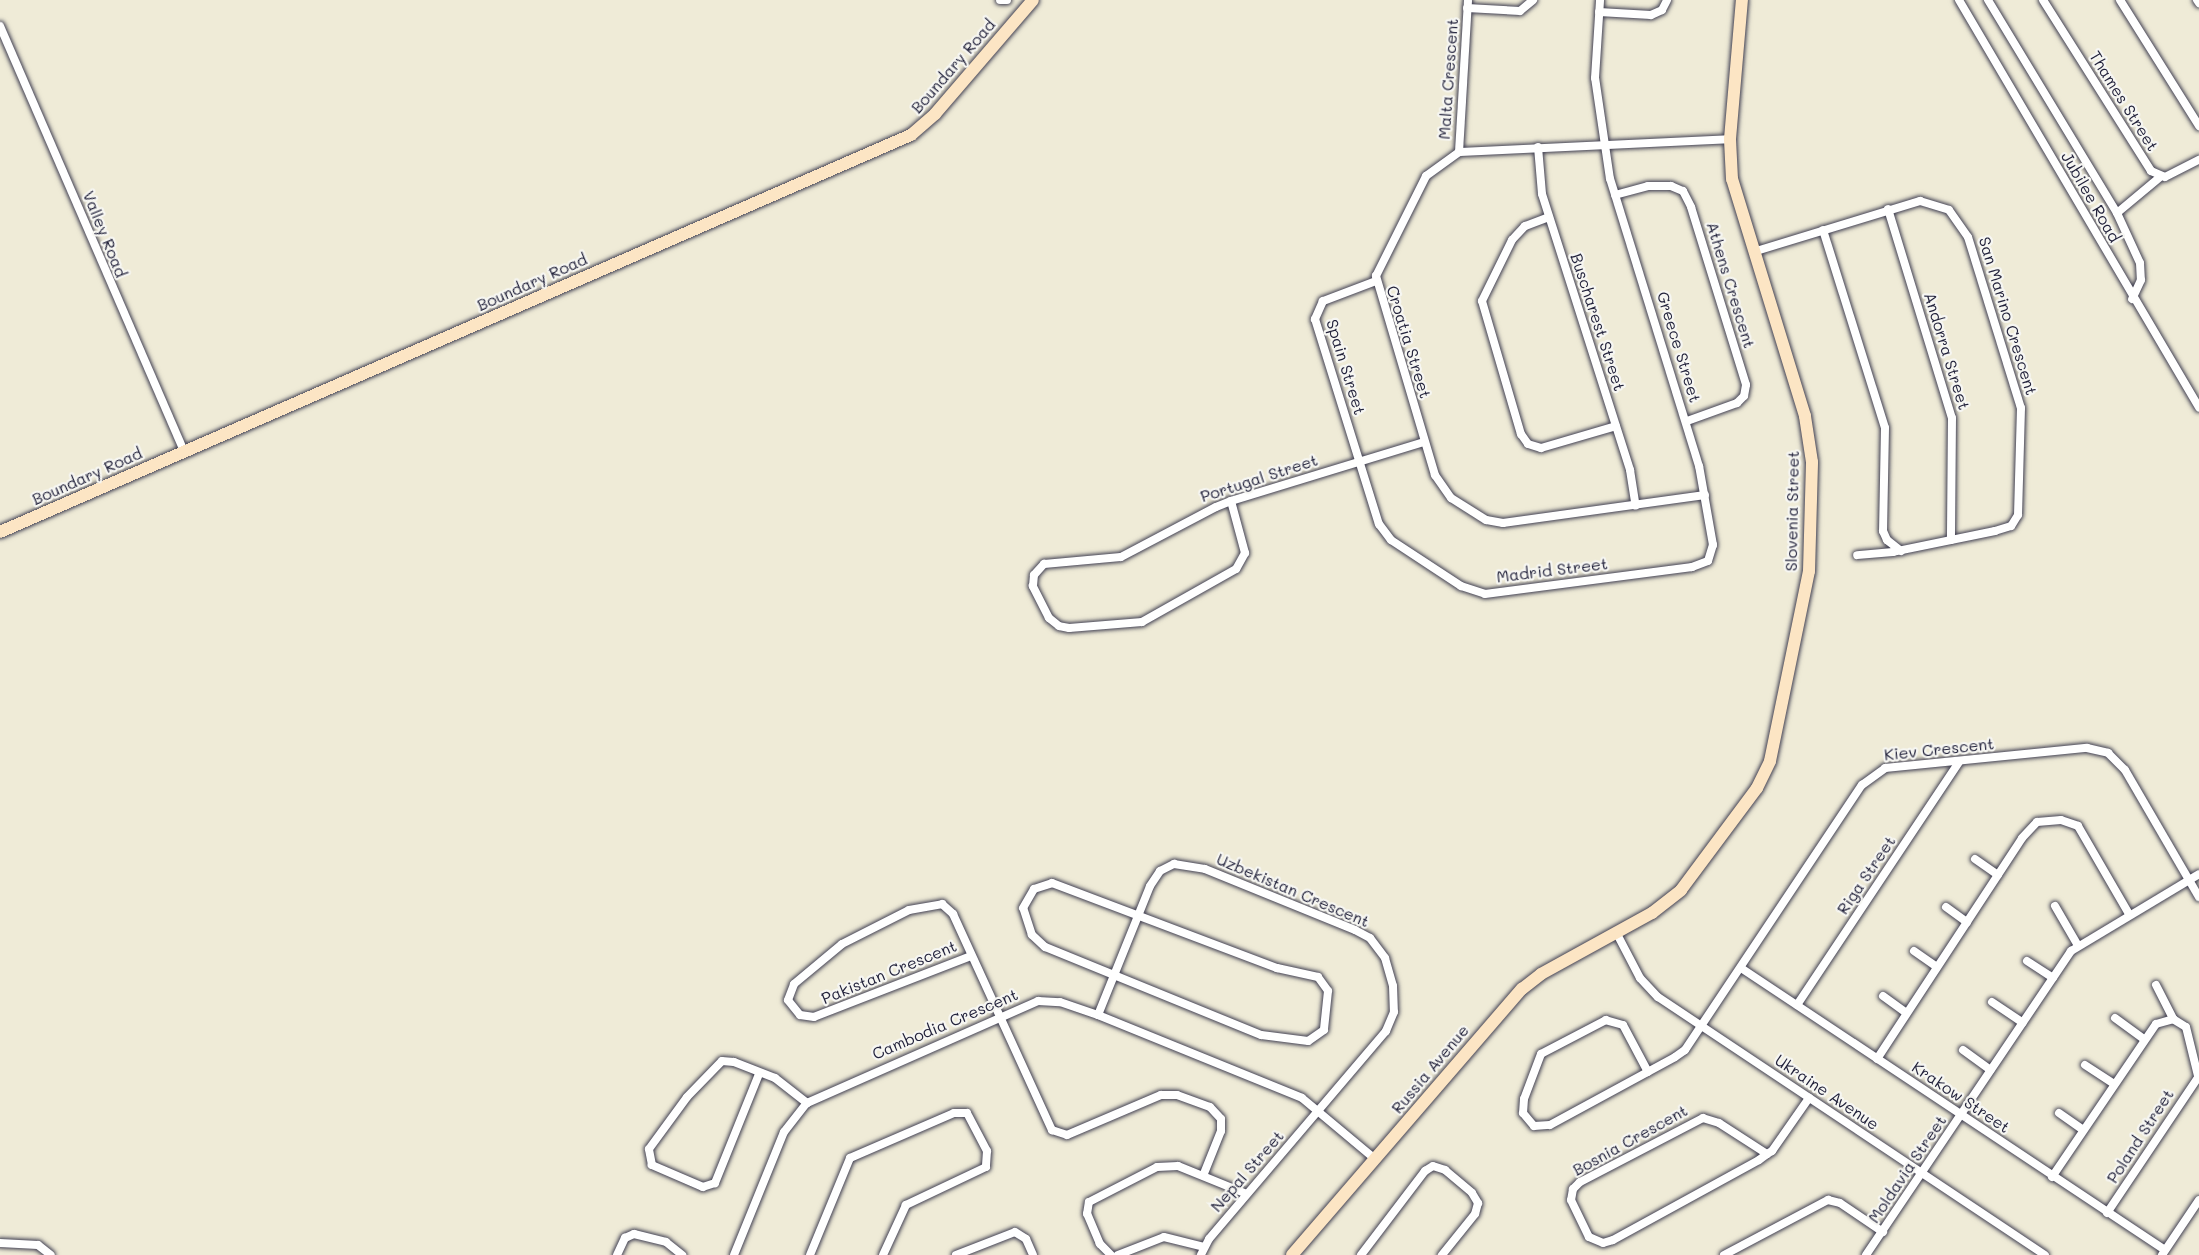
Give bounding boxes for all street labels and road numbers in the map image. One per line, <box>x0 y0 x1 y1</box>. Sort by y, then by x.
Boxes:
street label: Boundary Road <box>907 15 999 117</box>
street label: Malta Crescent <box>1434 18 1462 140</box>
street label: Thames Street <box>2086 47 2162 155</box>
street label: Jubilee Road <box>2057 148 2125 246</box>
street label: Valley Road <box>79 188 131 280</box>
street label: Athens Crescent <box>1703 219 1759 351</box>
street label: San Marino Crescent <box>1975 235 2041 397</box>
street label: Boundary Road <box>474 249 590 315</box>
street label: Buscharest Street <box>1567 251 1629 393</box>
street label: Croatia Street <box>1383 283 1435 401</box>
street label: Greece Street <box>1653 289 1705 405</box>
street label: Andorra Street <box>1920 290 1974 412</box>
street label: Spain Street <box>1322 317 1370 417</box>
street label: Boundary Road <box>29 443 145 509</box>
street label: Portugal Street <box>1198 450 1320 506</box>
street label: Slovenia Street <box>1781 451 1803 571</box>
street label: Madrid Street <box>1495 554 1609 586</box>
street label: Kiev Crescent <box>1883 734 1995 764</box>
street label: Riga Street <box>1833 832 1899 918</box>
street label: Uzbekistan Crescent <box>1214 849 1372 931</box>
street label: Pakistan Crescent <box>819 936 959 1008</box>
street label: Cambodia Crescent <box>869 985 1021 1063</box>
street label: Russia Avenue <box>1387 1021 1473 1117</box>
street label: Ukraine Avenue <box>1771 1050 1883 1134</box>
street label: Krakow Street <box>1908 1057 2014 1137</box>
street label: Poland Street <box>2102 1085 2178 1187</box>
street label: Bosnia Crescent <box>1569 1100 1691 1180</box>
street label: Moldavia Street <box>1864 1112 1950 1226</box>
street label: Nepal Street <box>1206 1126 1288 1216</box>

